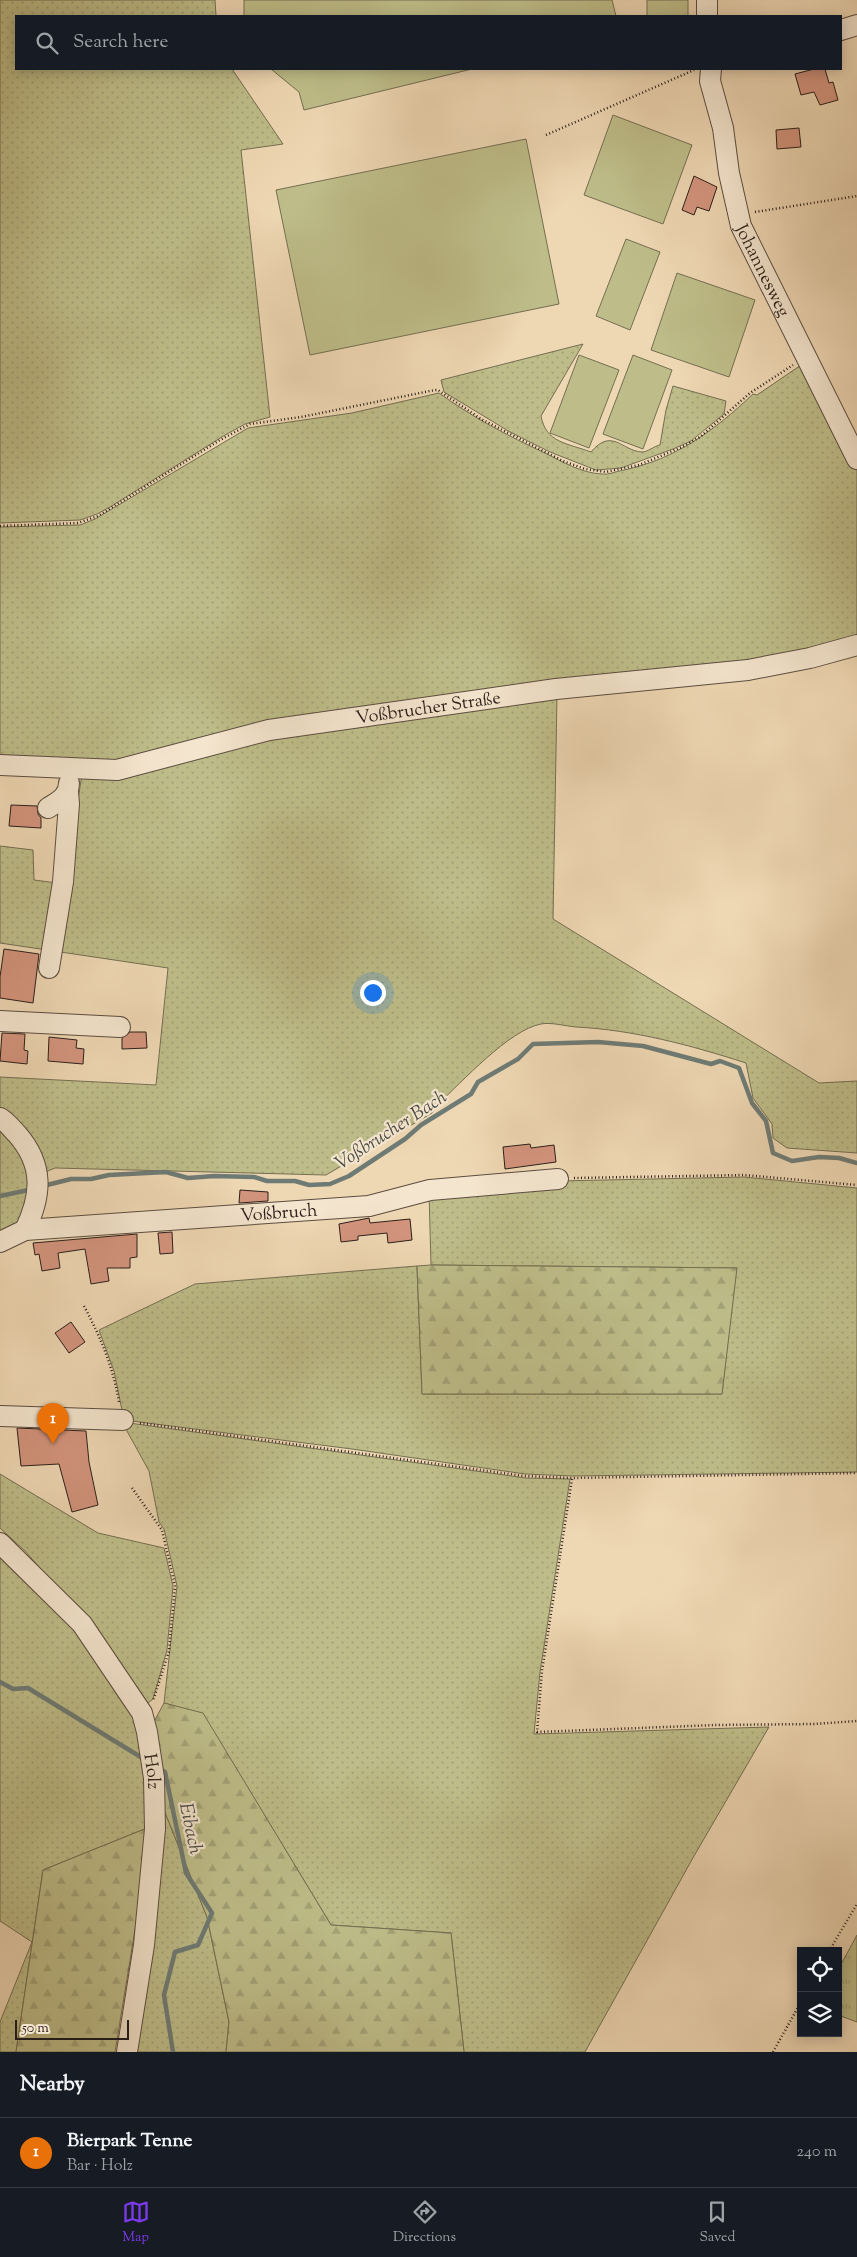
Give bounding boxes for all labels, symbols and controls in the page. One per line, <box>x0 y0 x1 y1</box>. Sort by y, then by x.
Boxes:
search box <box>15 15 842 70</box>
icon: search <box>33 29 61 57</box>
text: Search here <box>73 29 168 56</box>
street label: Johannesweg <box>727 219 795 322</box>
street label: Voßbrucher Straße <box>354 686 503 732</box>
your location <box>360 980 386 1006</box>
water label: Voßbrucher Bach <box>330 1084 453 1177</box>
street label: Voßbruch <box>239 1199 319 1230</box>
pin: 1 <box>37 1403 69 1444</box>
street label: Holz <box>135 1752 165 1790</box>
water label: Eibach <box>171 1800 208 1858</box>
map controls <box>797 1947 842 2037</box>
button: locate <box>797 1947 842 1992</box>
button: layers <box>797 1992 842 2037</box>
scale bar <box>15 2017 129 2040</box>
text: 50 m <box>22 2019 49 2039</box>
text: Nearby <box>20 2070 85 2100</box>
text: Bierpark Tenne <box>67 2128 192 2155</box>
text: 1 <box>33 2141 39 2164</box>
text: 240 m <box>796 2141 837 2164</box>
text: Bar · Holz <box>67 2155 133 2178</box>
tab: Map <box>122 2198 150 2248</box>
tab: Directions <box>393 2198 456 2248</box>
tab: Saved <box>699 2198 735 2248</box>

